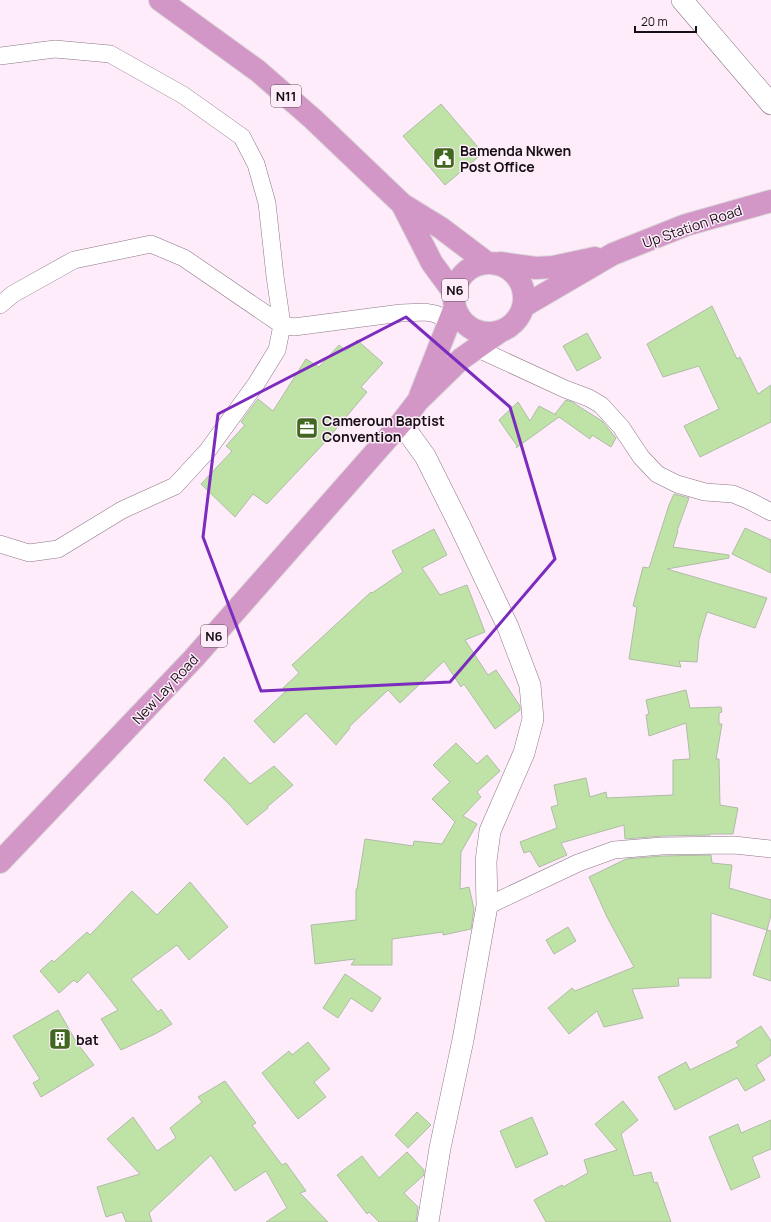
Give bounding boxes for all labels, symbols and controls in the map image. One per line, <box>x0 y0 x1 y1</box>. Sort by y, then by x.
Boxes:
scale bar <box>635 8 696 34</box>
text: 20 m <box>641 13 668 30</box>
road number: N11 <box>271 85 301 107</box>
place label: Bamenda Nkwen Post Office <box>460 141 571 176</box>
public building icon: Bamenda Nkwen Post Office <box>431 145 457 171</box>
street label: Up Station Road <box>640 200 744 252</box>
road number: N6 <box>442 279 468 301</box>
place label: Cameroun Baptist Convention <box>322 411 445 446</box>
office icon: Cameroun Baptist Convention <box>294 415 320 441</box>
road number: N6 <box>201 625 227 647</box>
street label: New Lay Road <box>128 650 202 728</box>
building icon: bat <box>47 1026 73 1052</box>
place label: bat <box>76 1030 99 1049</box>

